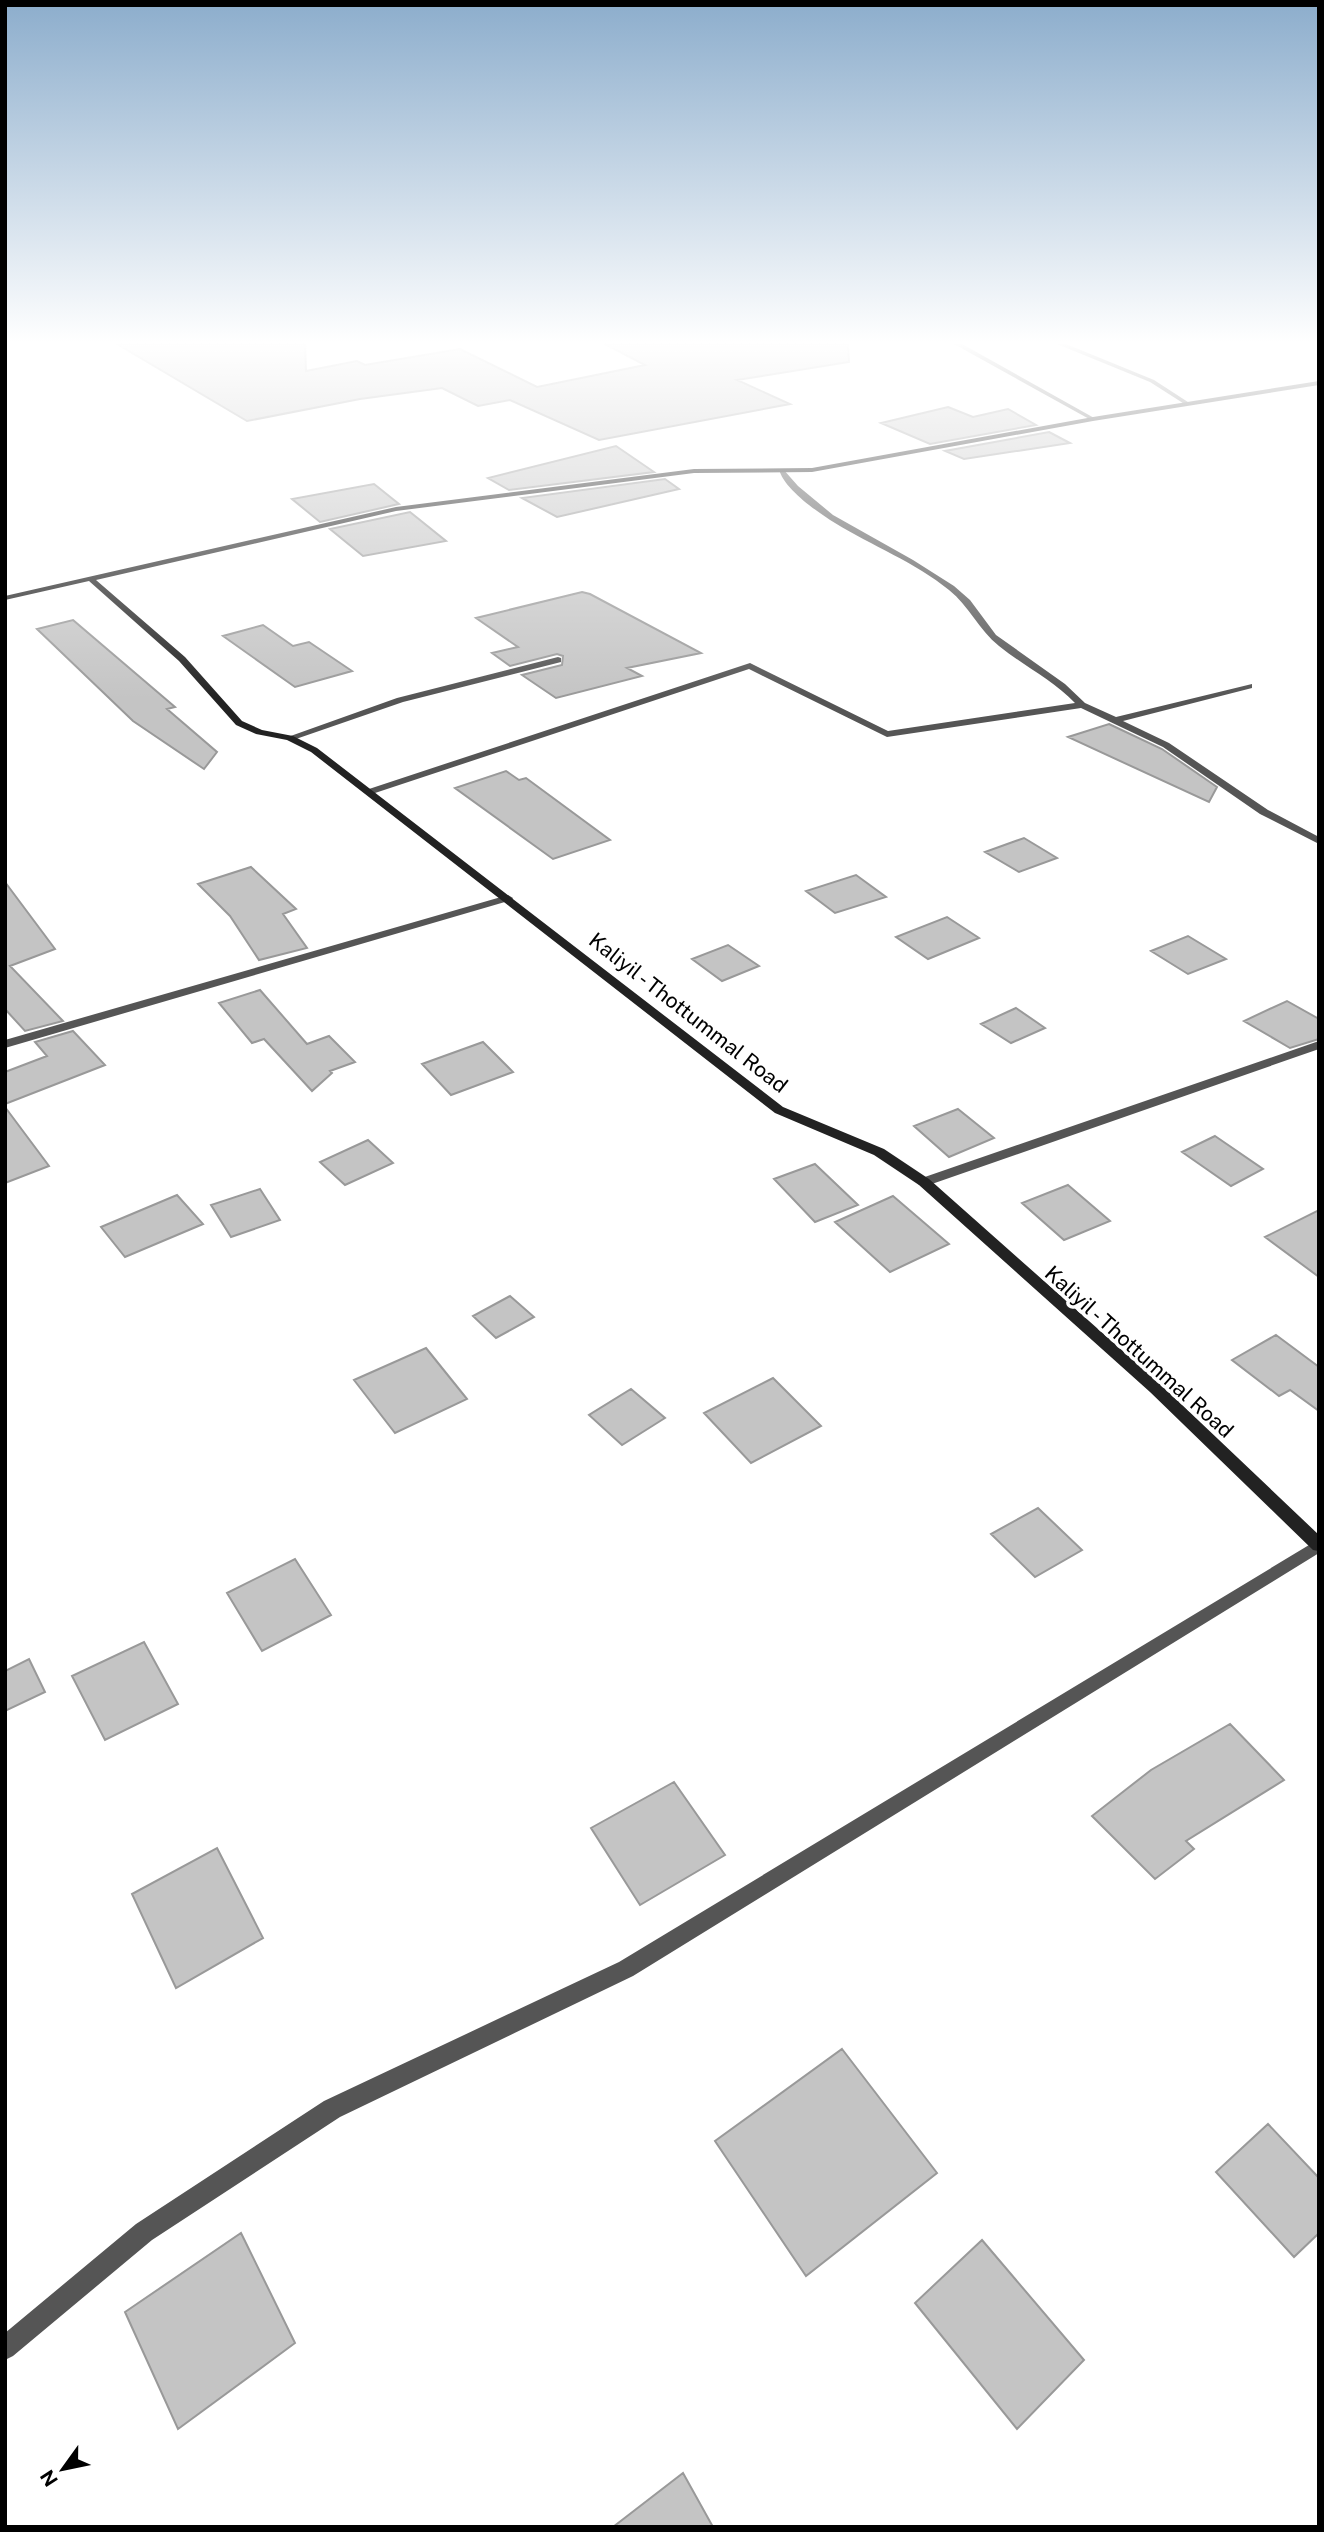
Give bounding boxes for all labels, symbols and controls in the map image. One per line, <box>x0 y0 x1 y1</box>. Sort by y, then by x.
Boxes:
street label: Kaliyil - Thottummal Road <box>584 927 793 1098</box>
street label: Kaliyil - Thottummal Road <box>1040 1260 1239 1443</box>
north arrow <box>28 2434 98 2504</box>
text: N <box>35 2466 62 2490</box>

